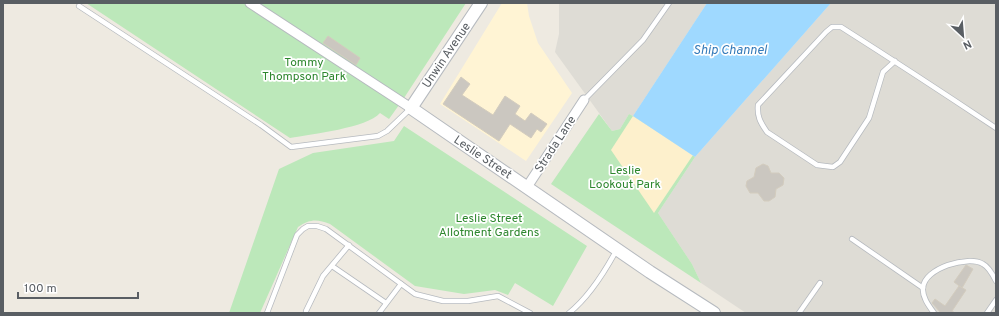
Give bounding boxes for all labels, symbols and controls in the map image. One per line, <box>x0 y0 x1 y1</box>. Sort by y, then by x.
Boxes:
north arrow <box>943 16 983 56</box>
street label: Unwin Avenue <box>419 20 475 91</box>
text: N <box>960 36 974 52</box>
water label: Ship Channel <box>693 43 768 59</box>
park label: Tommy Thompson Park <box>262 55 346 85</box>
street label: Strada Lane <box>532 113 580 176</box>
street label: Leslie Street <box>450 132 515 183</box>
park label: Leslie Lookout Park <box>589 163 661 193</box>
park label: Leslie Street Allotment Gardens <box>439 211 539 241</box>
scale bar <box>18 274 138 300</box>
text: 100 m <box>24 281 57 297</box>

